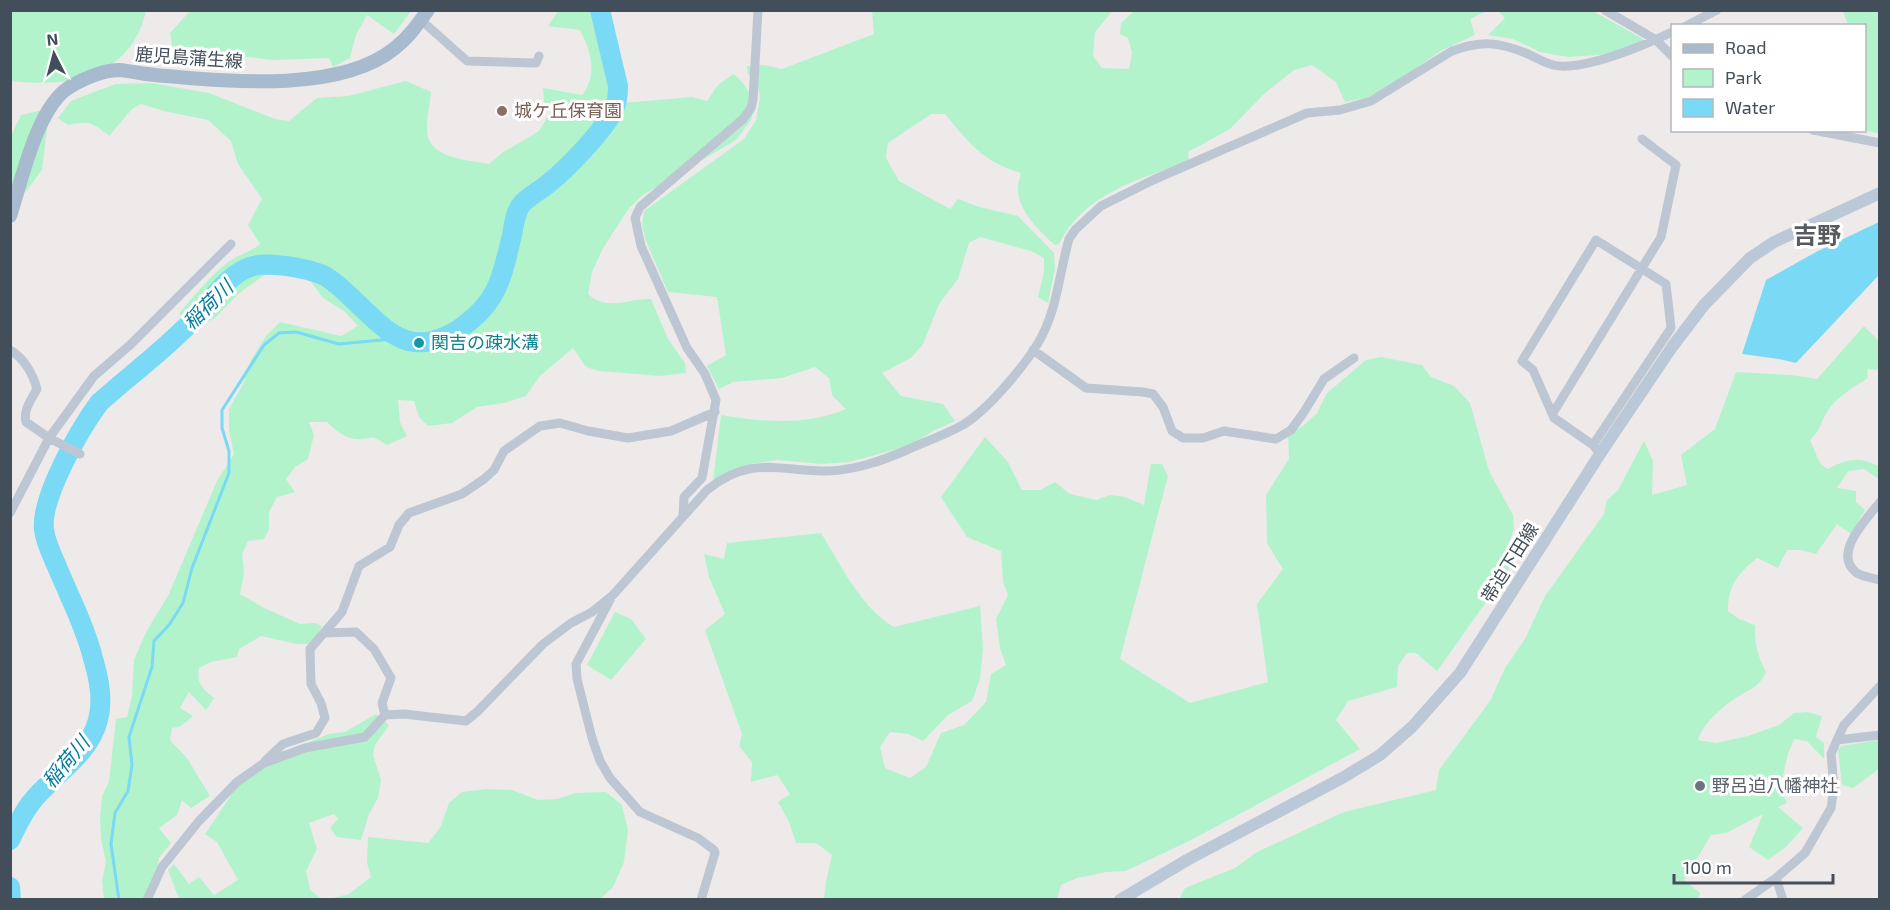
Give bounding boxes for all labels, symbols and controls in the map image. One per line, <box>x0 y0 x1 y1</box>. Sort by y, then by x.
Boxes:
north arrow <box>24 24 84 84</box>
legend <box>1671 24 1866 132</box>
text: N <box>46 29 59 49</box>
text: Road <box>1725 36 1766 58</box>
street label: 鹿児島蒲生線 <box>134 42 244 72</box>
text: Park <box>1725 66 1762 88</box>
text: Water <box>1725 96 1775 118</box>
place label: 城ケ丘保育園 <box>514 99 622 121</box>
marker: 城ケ丘保育園 <box>495 104 509 118</box>
district label: 吉野 <box>1793 220 1841 249</box>
water label: 稲荷川 <box>177 273 239 334</box>
place label: 関吉の疎水溝 <box>431 331 539 353</box>
marker: 関吉の疎水溝 <box>412 336 426 350</box>
street label: 帯迫下田線 <box>1476 518 1542 606</box>
water label: 稲荷川 <box>37 729 95 792</box>
place label: 野呂迫八幡神社 <box>1712 774 1838 796</box>
marker: 野呂迫八幡神社 <box>1693 779 1707 793</box>
scale bar <box>1674 847 1833 885</box>
text: 100 m <box>1683 856 1732 878</box>

